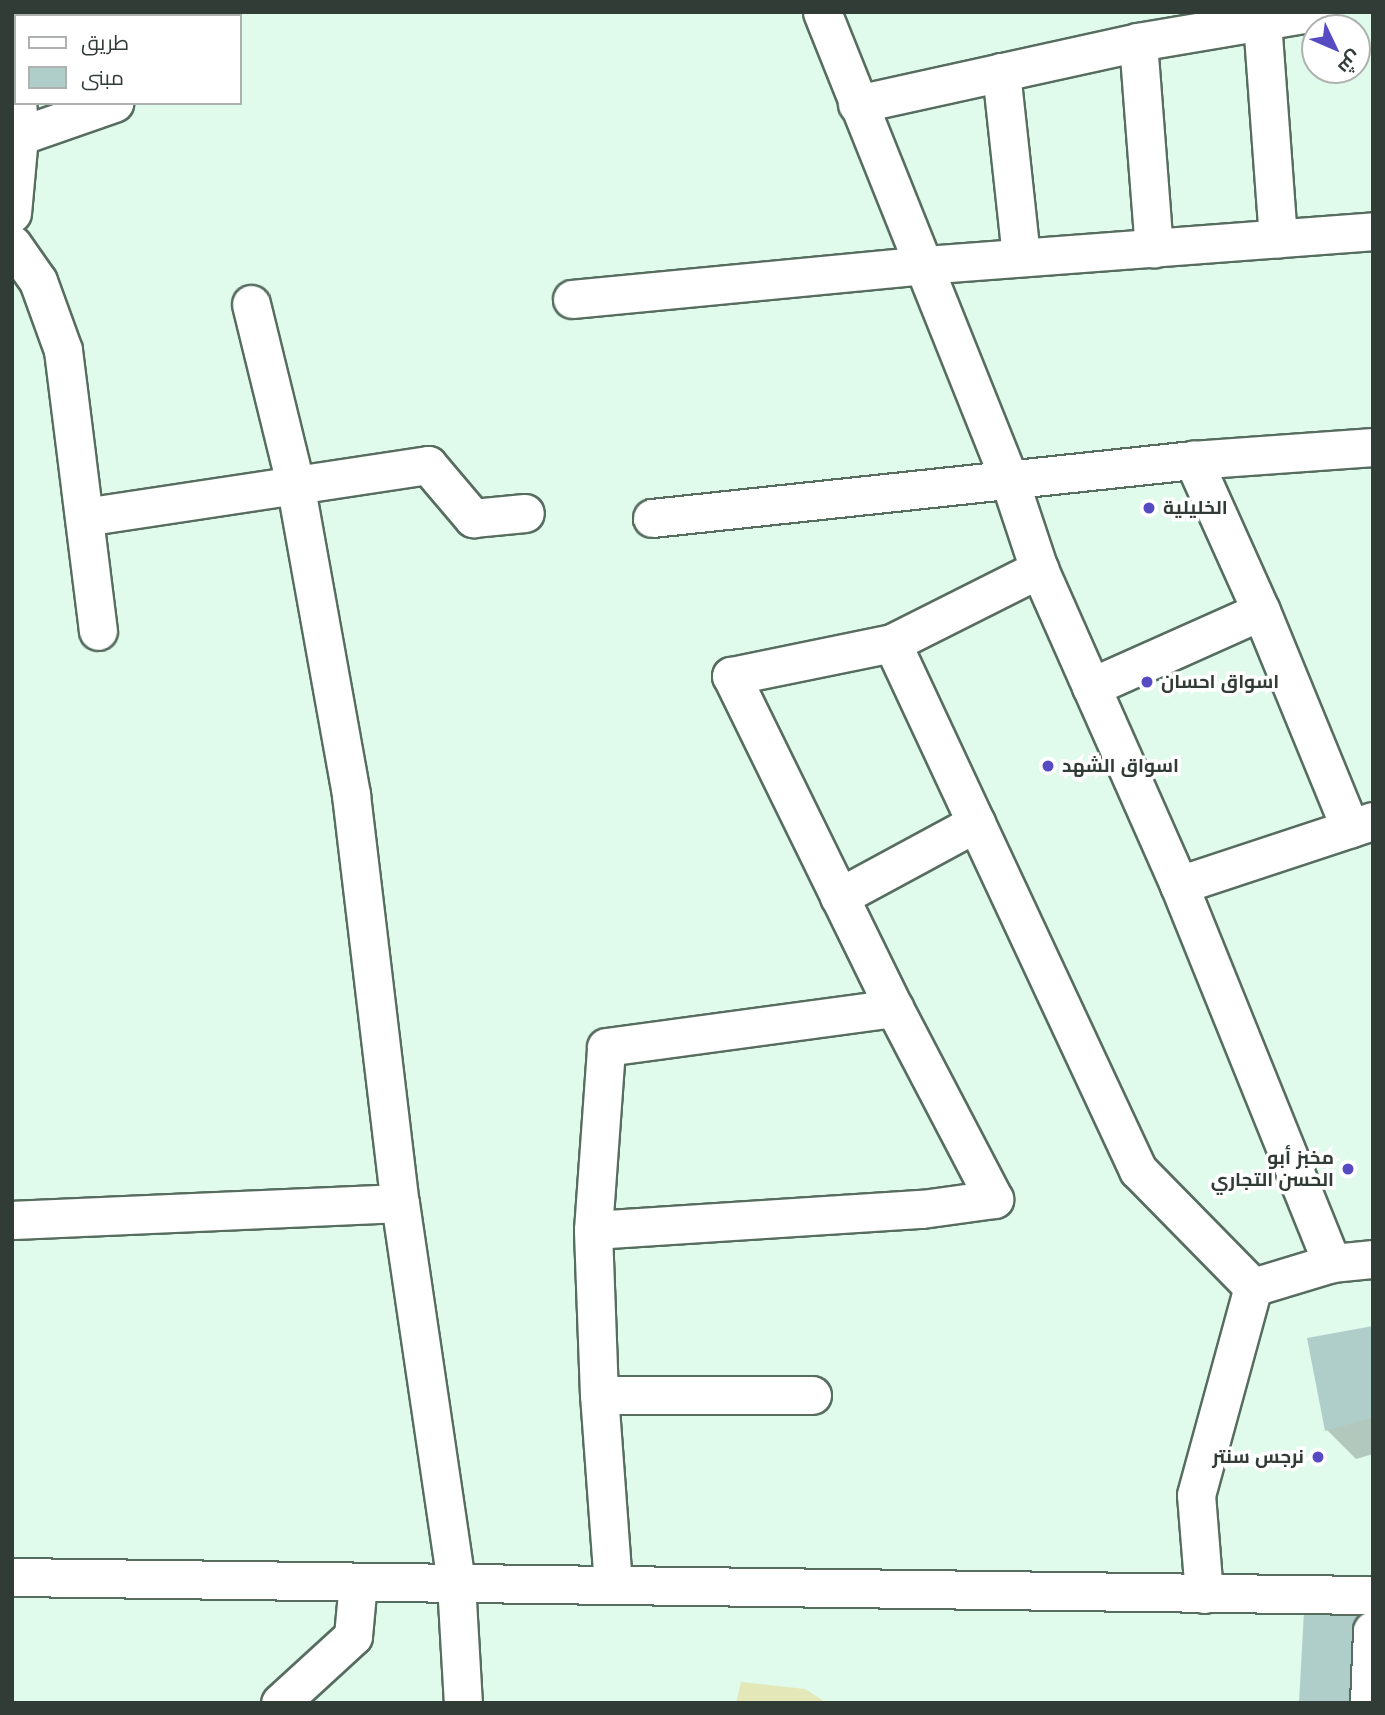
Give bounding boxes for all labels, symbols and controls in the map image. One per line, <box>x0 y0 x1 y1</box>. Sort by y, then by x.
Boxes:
legend <box>14 14 242 105</box>
north arrow <box>1301 14 1371 84</box>
text: طريق <box>81 31 129 54</box>
text: ش <box>1334 46 1366 79</box>
text: مبنى <box>81 66 124 89</box>
place label: الخليلية <box>1163 497 1228 519</box>
marker: الخليلية <box>1141 500 1157 516</box>
place label: اسواق احسان <box>1161 671 1279 693</box>
marker: اسواق احسان <box>1139 674 1155 690</box>
place label: اسواق الشهد <box>1062 755 1179 777</box>
marker: اسواق الشهد <box>1040 758 1056 774</box>
place label: مخبز أبو الحسن التجاري <box>1211 1147 1334 1191</box>
marker: مخبز أبو الحسن التجاري <box>1340 1161 1356 1177</box>
place label: نرجس سنتر <box>1212 1446 1304 1468</box>
marker: نرجس سنتر <box>1310 1449 1326 1465</box>

